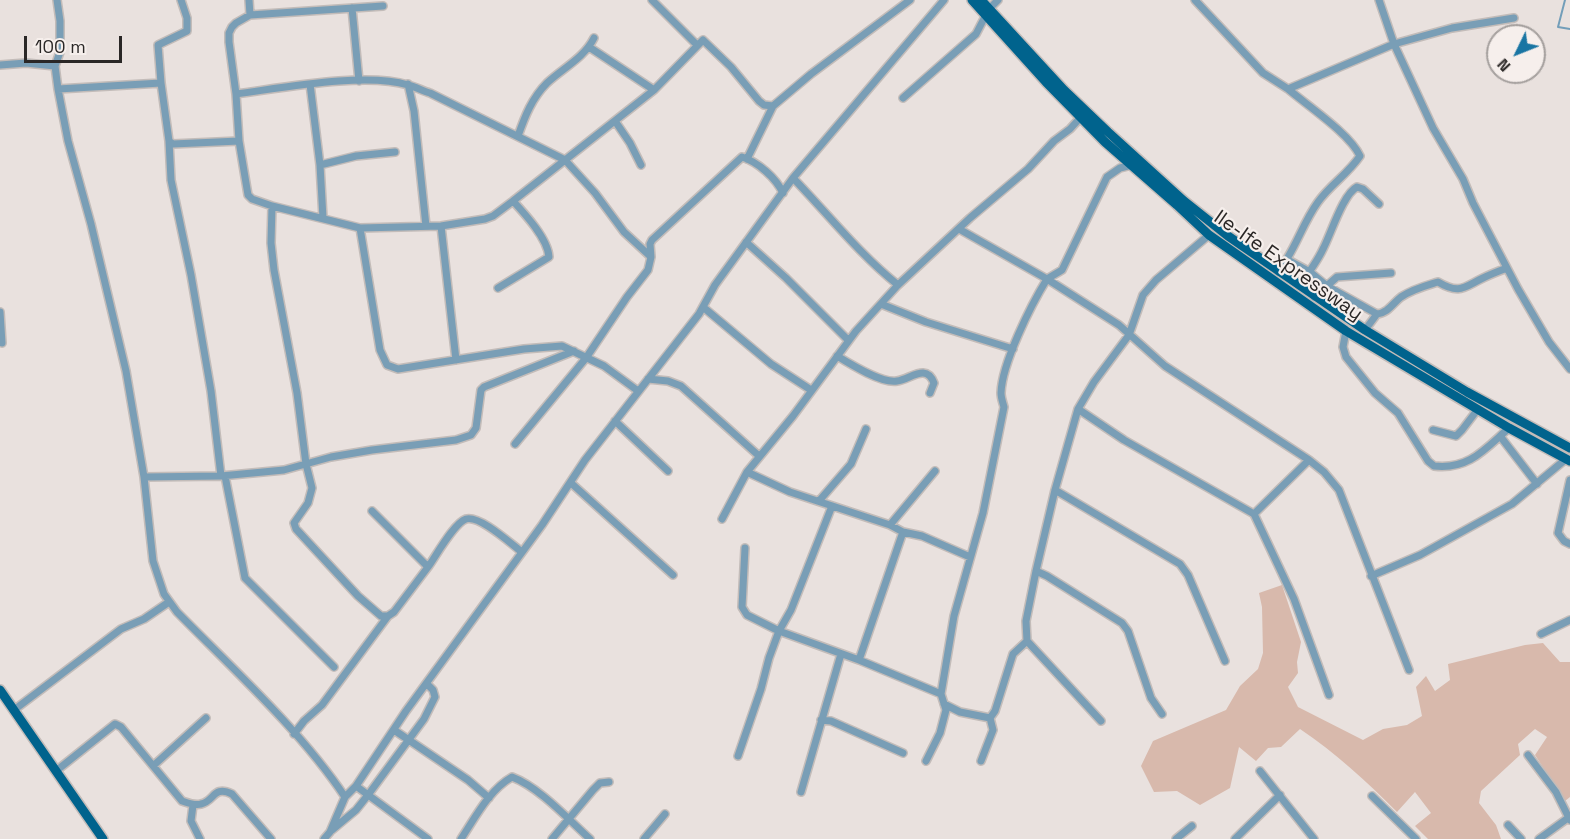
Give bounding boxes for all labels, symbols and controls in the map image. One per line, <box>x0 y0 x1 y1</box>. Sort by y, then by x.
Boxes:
scale bar <box>27 24 124 62</box>
north arrow <box>1486 24 1546 84</box>
text: 100 m <box>35 35 86 58</box>
text: N <box>1493 54 1515 76</box>
street label: Ile-Ife Expressway <box>1209 206 1367 326</box>

